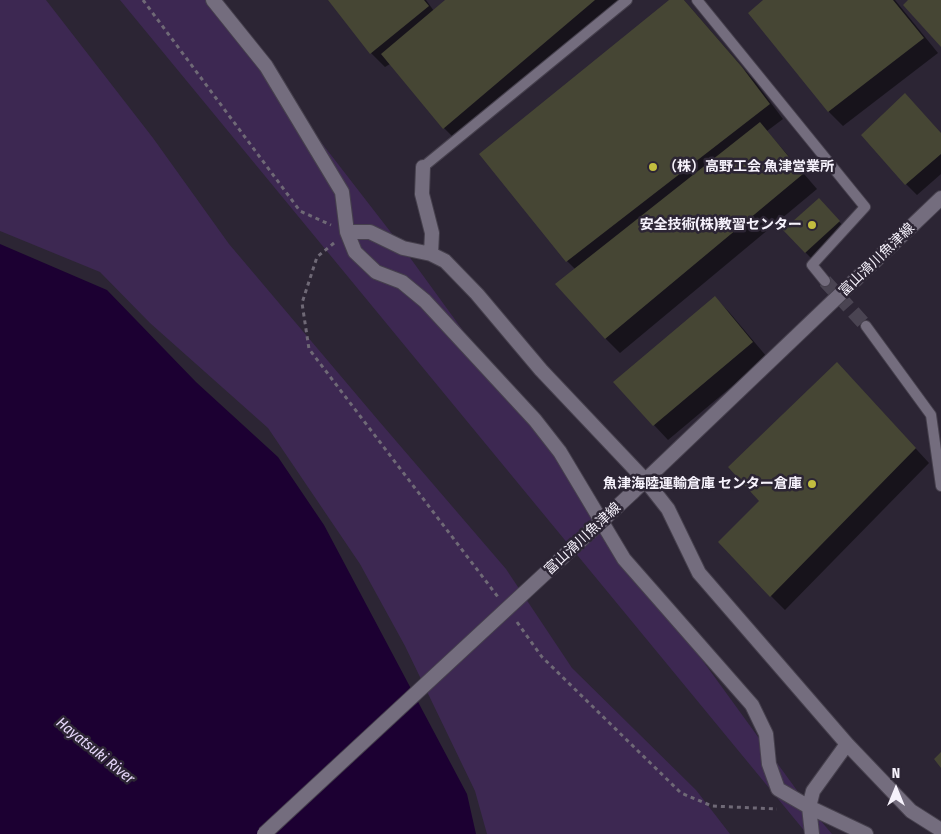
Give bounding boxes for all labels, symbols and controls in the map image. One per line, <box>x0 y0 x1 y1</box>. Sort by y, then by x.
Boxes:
place label: （株）高野工会 魚津営業所 <box>663 159 834 175</box>
marker: （株）高野工会 魚津営業所 <box>647 161 659 173</box>
place label: 安全技術(株)教習センター <box>640 217 802 233</box>
marker: 安全技術(株)教習センター <box>806 219 818 231</box>
street label: 富山滑川魚津線 <box>836 220 918 300</box>
place label: 魚津海陸運輸倉庫 センター倉庫 <box>603 476 802 492</box>
marker: 魚津海陸運輸倉庫 センター倉庫 <box>806 478 818 490</box>
street label: 富山滑川魚津線 <box>541 499 625 579</box>
water label: Hayatsuki River <box>52 714 138 788</box>
north arrow <box>871 764 921 814</box>
text: N <box>892 765 900 782</box>

